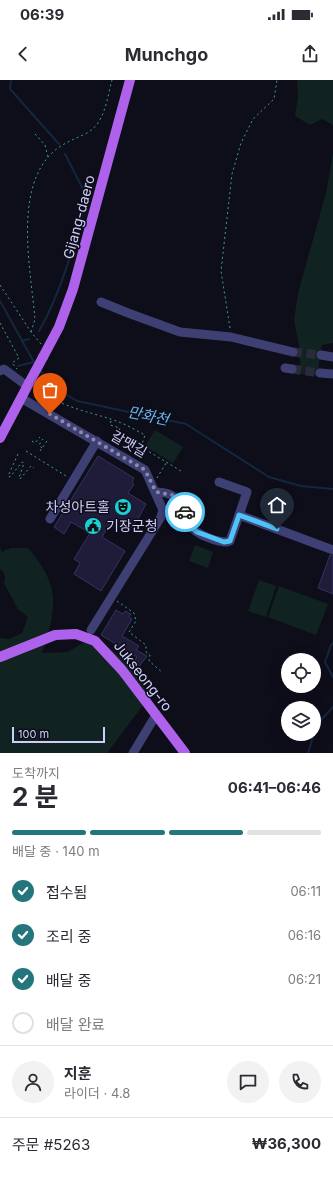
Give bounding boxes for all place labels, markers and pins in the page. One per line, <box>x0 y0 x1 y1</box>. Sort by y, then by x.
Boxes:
pin <box>33 373 67 414</box>
pin <box>260 488 294 529</box>
theatre icon: 차성아트홀 <box>113 497 133 517</box>
place label: 차성아트홀 <box>46 498 110 515</box>
public building icon: 기장군청 <box>83 516 103 536</box>
place label: 기장군청 <box>106 517 158 534</box>

